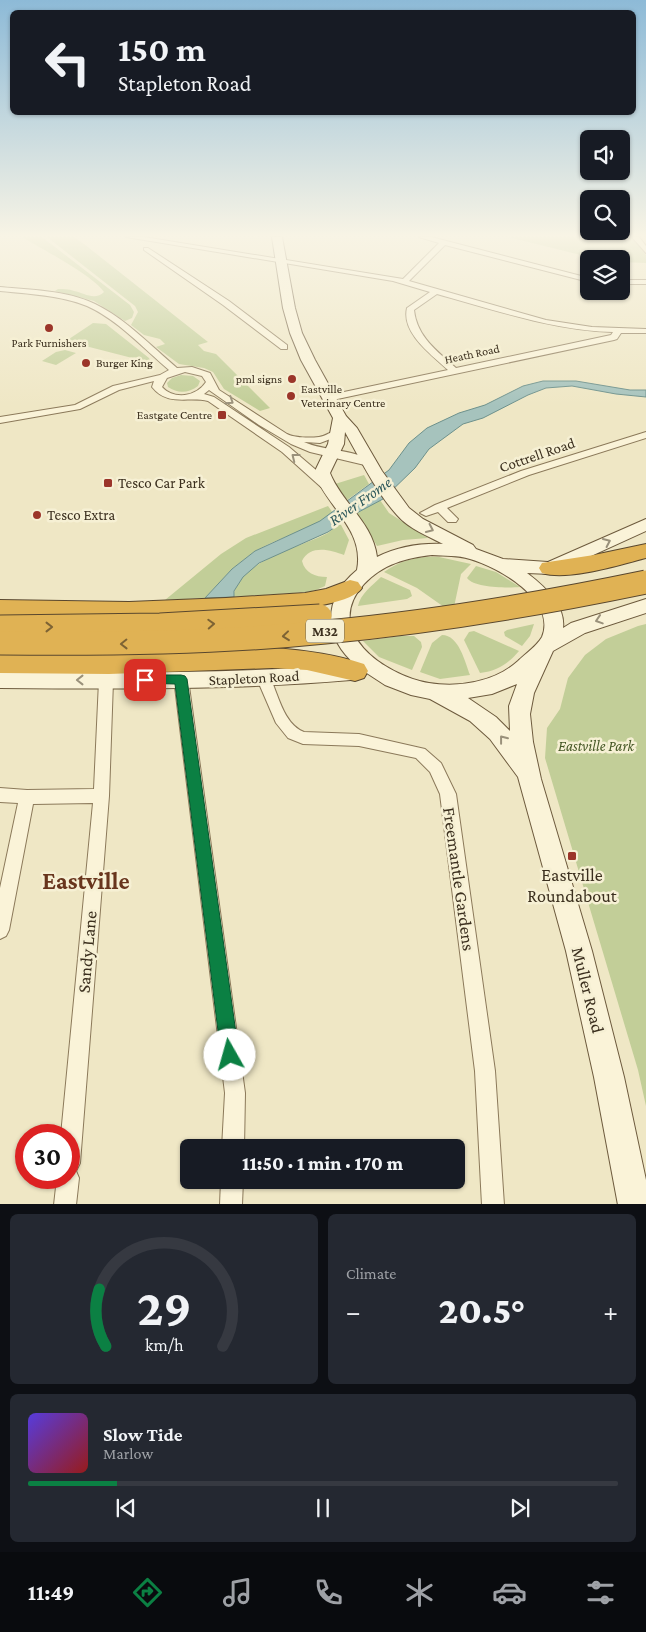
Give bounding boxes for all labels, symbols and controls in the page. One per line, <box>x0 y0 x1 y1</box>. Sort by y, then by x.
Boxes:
icon: left <box>35 30 100 95</box>
text: 150 m <box>118 30 206 69</box>
text: Stapleton Road <box>118 71 251 96</box>
map controls <box>580 130 630 300</box>
button: sound <box>580 130 630 180</box>
button: search <box>580 190 630 240</box>
button: layers <box>580 250 630 300</box>
marker: Park Furnishers <box>43 322 55 334</box>
place label: Park Furnishers <box>12 336 87 350</box>
street label: Heath Road <box>443 341 501 367</box>
place label: Burger King <box>96 356 153 370</box>
marker: Burger King <box>80 357 92 369</box>
place label: pml signs <box>236 372 282 386</box>
marker: pml signs <box>286 373 298 385</box>
place label: Eastville Veterinary Centre <box>301 382 385 410</box>
marker: Eastville Veterinary Centre <box>285 390 297 402</box>
one-way arrow <box>224 395 234 404</box>
place label: Eastgate Centre <box>137 408 212 422</box>
marker: Eastgate Centre <box>216 409 228 421</box>
street label: Cottrell Road <box>497 435 577 475</box>
one-way arrow <box>291 454 301 463</box>
water label: River Frome <box>326 473 394 529</box>
place label: Tesco Car Park <box>118 475 206 491</box>
marker: Tesco Car Park <box>102 477 114 489</box>
place label: Tesco Extra <box>47 507 115 523</box>
marker: Tesco Extra <box>31 509 43 521</box>
one-way arrow <box>424 522 433 532</box>
one-way arrow <box>602 538 611 549</box>
one-way arrow <box>596 615 604 625</box>
one-way arrow <box>207 618 215 629</box>
road number: M32 <box>306 620 344 642</box>
one-way arrow <box>45 622 53 632</box>
one-way arrow <box>282 630 290 641</box>
one-way arrow <box>120 639 128 649</box>
pin <box>124 659 166 701</box>
icon: arrive <box>131 666 159 694</box>
street label: Stapleton Road <box>208 668 300 689</box>
one-way arrow <box>76 675 84 686</box>
one-way arrow <box>499 735 508 744</box>
park label: Eastville Park <box>558 738 636 754</box>
street label: Freemantle Gardens <box>439 806 479 952</box>
marker: Eastville Roundabout <box>566 850 578 862</box>
place label: Eastville Roundabout <box>527 865 618 906</box>
district label: Eastville <box>42 867 130 894</box>
street label: Sandy Lane <box>73 910 101 994</box>
street label: Muller Road <box>568 945 608 1036</box>
position arrow <box>203 1028 255 1080</box>
speed limit sign: 30 <box>15 1124 80 1189</box>
text: 11:50 · 1 min · 170 m <box>242 1153 403 1174</box>
text: Climate <box>346 1265 396 1282</box>
text: 29 <box>137 1278 191 1336</box>
text: 20.5° <box>438 1289 526 1331</box>
text: − <box>346 1296 361 1327</box>
text: + <box>603 1296 618 1327</box>
text: km/h <box>145 1335 184 1355</box>
text: Slow Tide <box>103 1424 183 1445</box>
text: Marlow <box>103 1445 153 1462</box>
icon: previous <box>112 1494 140 1522</box>
icon: pause <box>309 1494 337 1522</box>
icon: next <box>506 1494 534 1522</box>
icon: directions <box>130 1575 165 1610</box>
icon: music <box>220 1575 255 1610</box>
icon: phone <box>311 1575 346 1610</box>
icon: climate <box>402 1575 437 1610</box>
icon: car <box>492 1575 527 1610</box>
icon: filters <box>583 1575 618 1610</box>
text: 11:49 <box>28 1580 74 1605</box>

